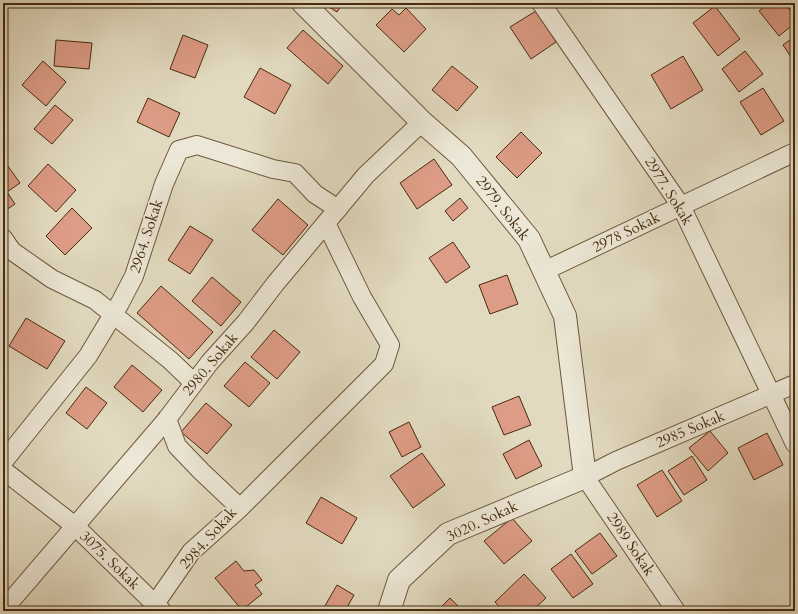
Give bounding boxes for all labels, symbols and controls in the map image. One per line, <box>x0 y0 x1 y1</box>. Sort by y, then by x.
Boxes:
street label: 2977. Sokak <box>640 153 698 229</box>
street label: 2979. Sokak <box>471 172 535 244</box>
street label: 2964. Sokak <box>125 196 167 276</box>
street label: 2978 Sokak <box>589 207 663 257</box>
street label: 2980. Sokak <box>178 328 242 400</box>
street label: 2985 Sokak <box>653 406 727 452</box>
street label: 3020. Sokak <box>443 496 521 546</box>
street label: 2984. Sokak <box>175 503 241 573</box>
street label: 2989 Sokak <box>602 508 660 580</box>
street label: 3075. Sokak <box>75 526 145 594</box>

